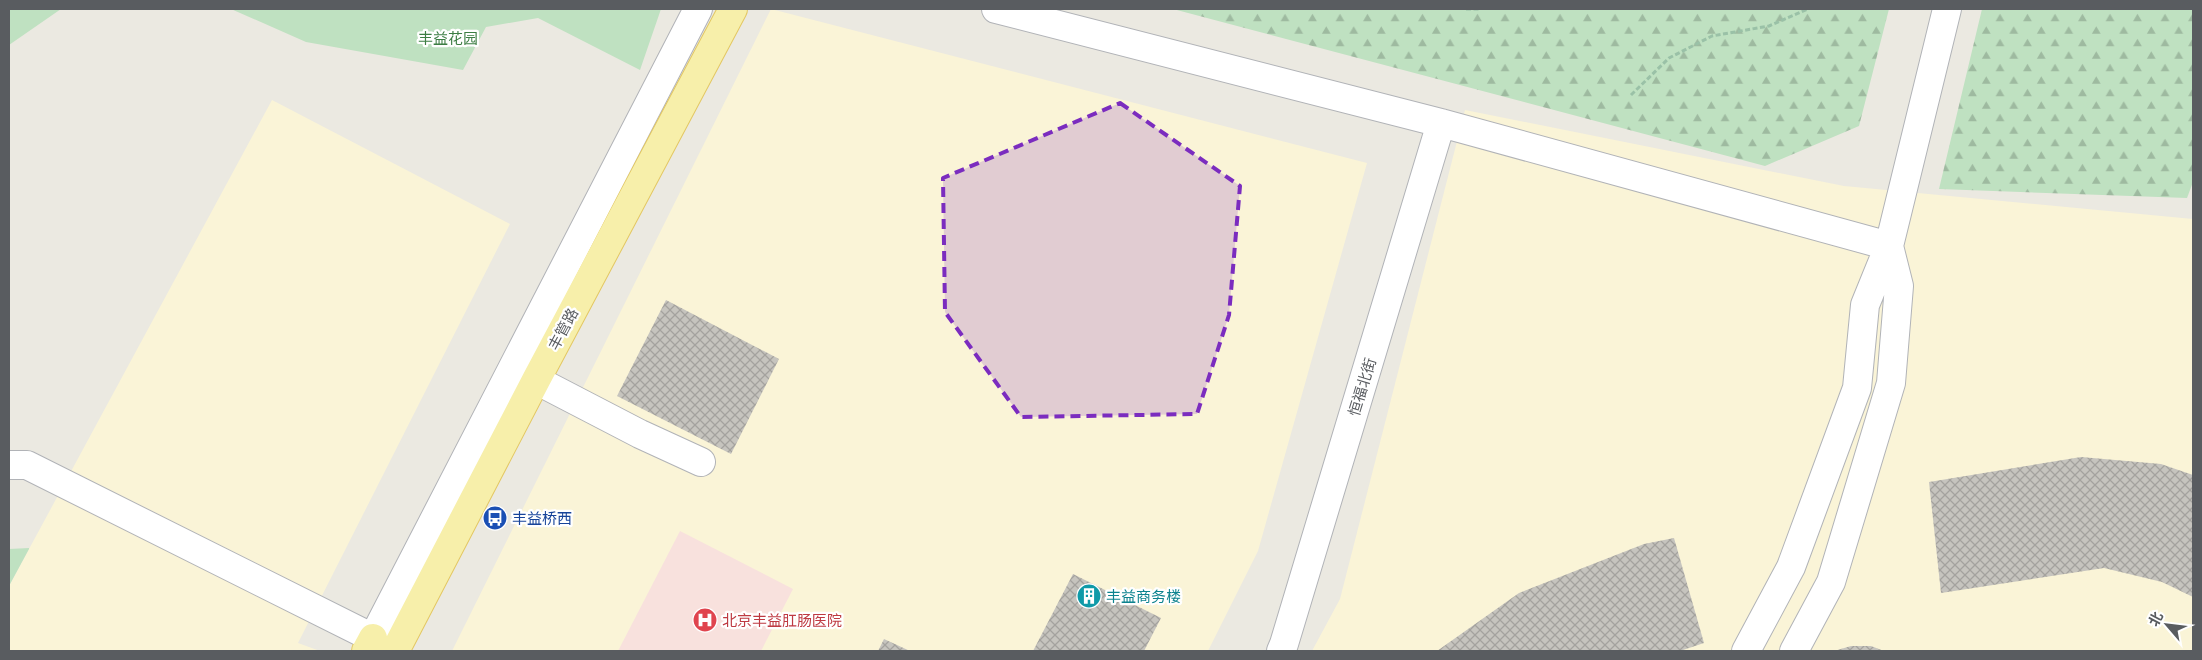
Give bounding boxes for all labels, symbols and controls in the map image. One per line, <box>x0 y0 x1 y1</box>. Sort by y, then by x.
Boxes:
park label: 丰益花园 <box>418 28 478 49</box>
street label: 丰管路 <box>543 304 583 354</box>
street label: 恒福北街 <box>1343 355 1381 419</box>
bus stop icon: 丰益桥西 <box>482 505 508 531</box>
place label: 丰益桥西 <box>512 508 572 529</box>
building icon: 丰益商务楼 <box>1076 583 1102 609</box>
place label: 丰益商务楼 <box>1106 586 1181 607</box>
north arrow <box>2142 600 2192 650</box>
hospital icon: 北京丰益肛肠医院 <box>692 607 718 633</box>
text: 北 <box>2144 608 2167 629</box>
place label: 北京丰益肛肠医院 <box>722 610 842 631</box>

